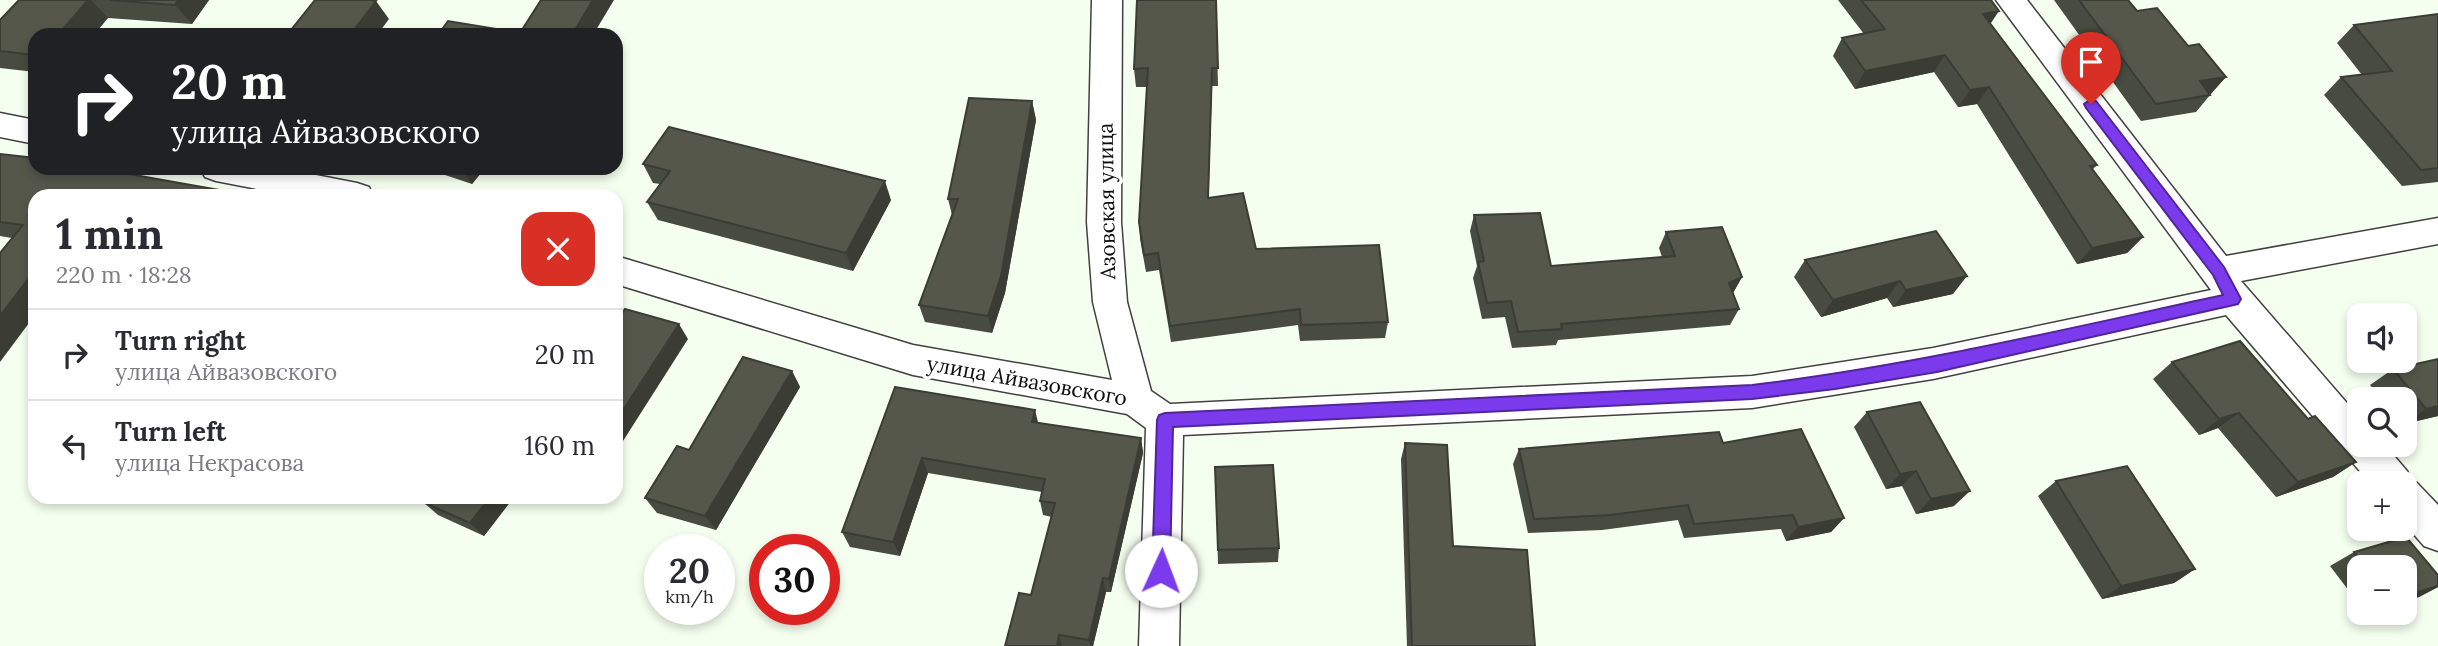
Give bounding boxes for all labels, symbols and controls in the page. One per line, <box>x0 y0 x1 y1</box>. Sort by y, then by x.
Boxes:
pin <box>2061 32 2121 104</box>
icon: arrive <box>2072 43 2110 81</box>
text: 20 m <box>171 50 286 112</box>
icon: right <box>56 56 147 147</box>
text: улица Айвазовского <box>171 111 480 152</box>
street label: Азовская улица <box>1092 122 1121 281</box>
text: 1 min <box>56 207 163 261</box>
button: close <box>521 212 595 286</box>
text: 220 m · 18:28 <box>56 260 192 289</box>
map controls <box>2347 303 2417 625</box>
button: sound <box>2347 303 2417 373</box>
text: Turn right <box>115 324 246 357</box>
icon: right <box>56 336 94 374</box>
text: 20 m <box>535 338 595 371</box>
street label: улица Айвазовского <box>925 350 1129 411</box>
text: улица Айвазовского <box>115 357 337 386</box>
button: search <box>2347 387 2417 457</box>
text: Turn left <box>115 415 226 448</box>
icon: left <box>56 427 94 465</box>
text: 160 m <box>524 429 595 462</box>
text: улица Некрасова <box>115 448 304 477</box>
button: + <box>2347 471 2417 541</box>
speed limit sign: 30 <box>749 534 840 625</box>
position arrow <box>1124 534 1198 608</box>
text: 20 <box>669 548 710 593</box>
button: − <box>2347 555 2417 625</box>
text: km/h <box>665 585 714 608</box>

